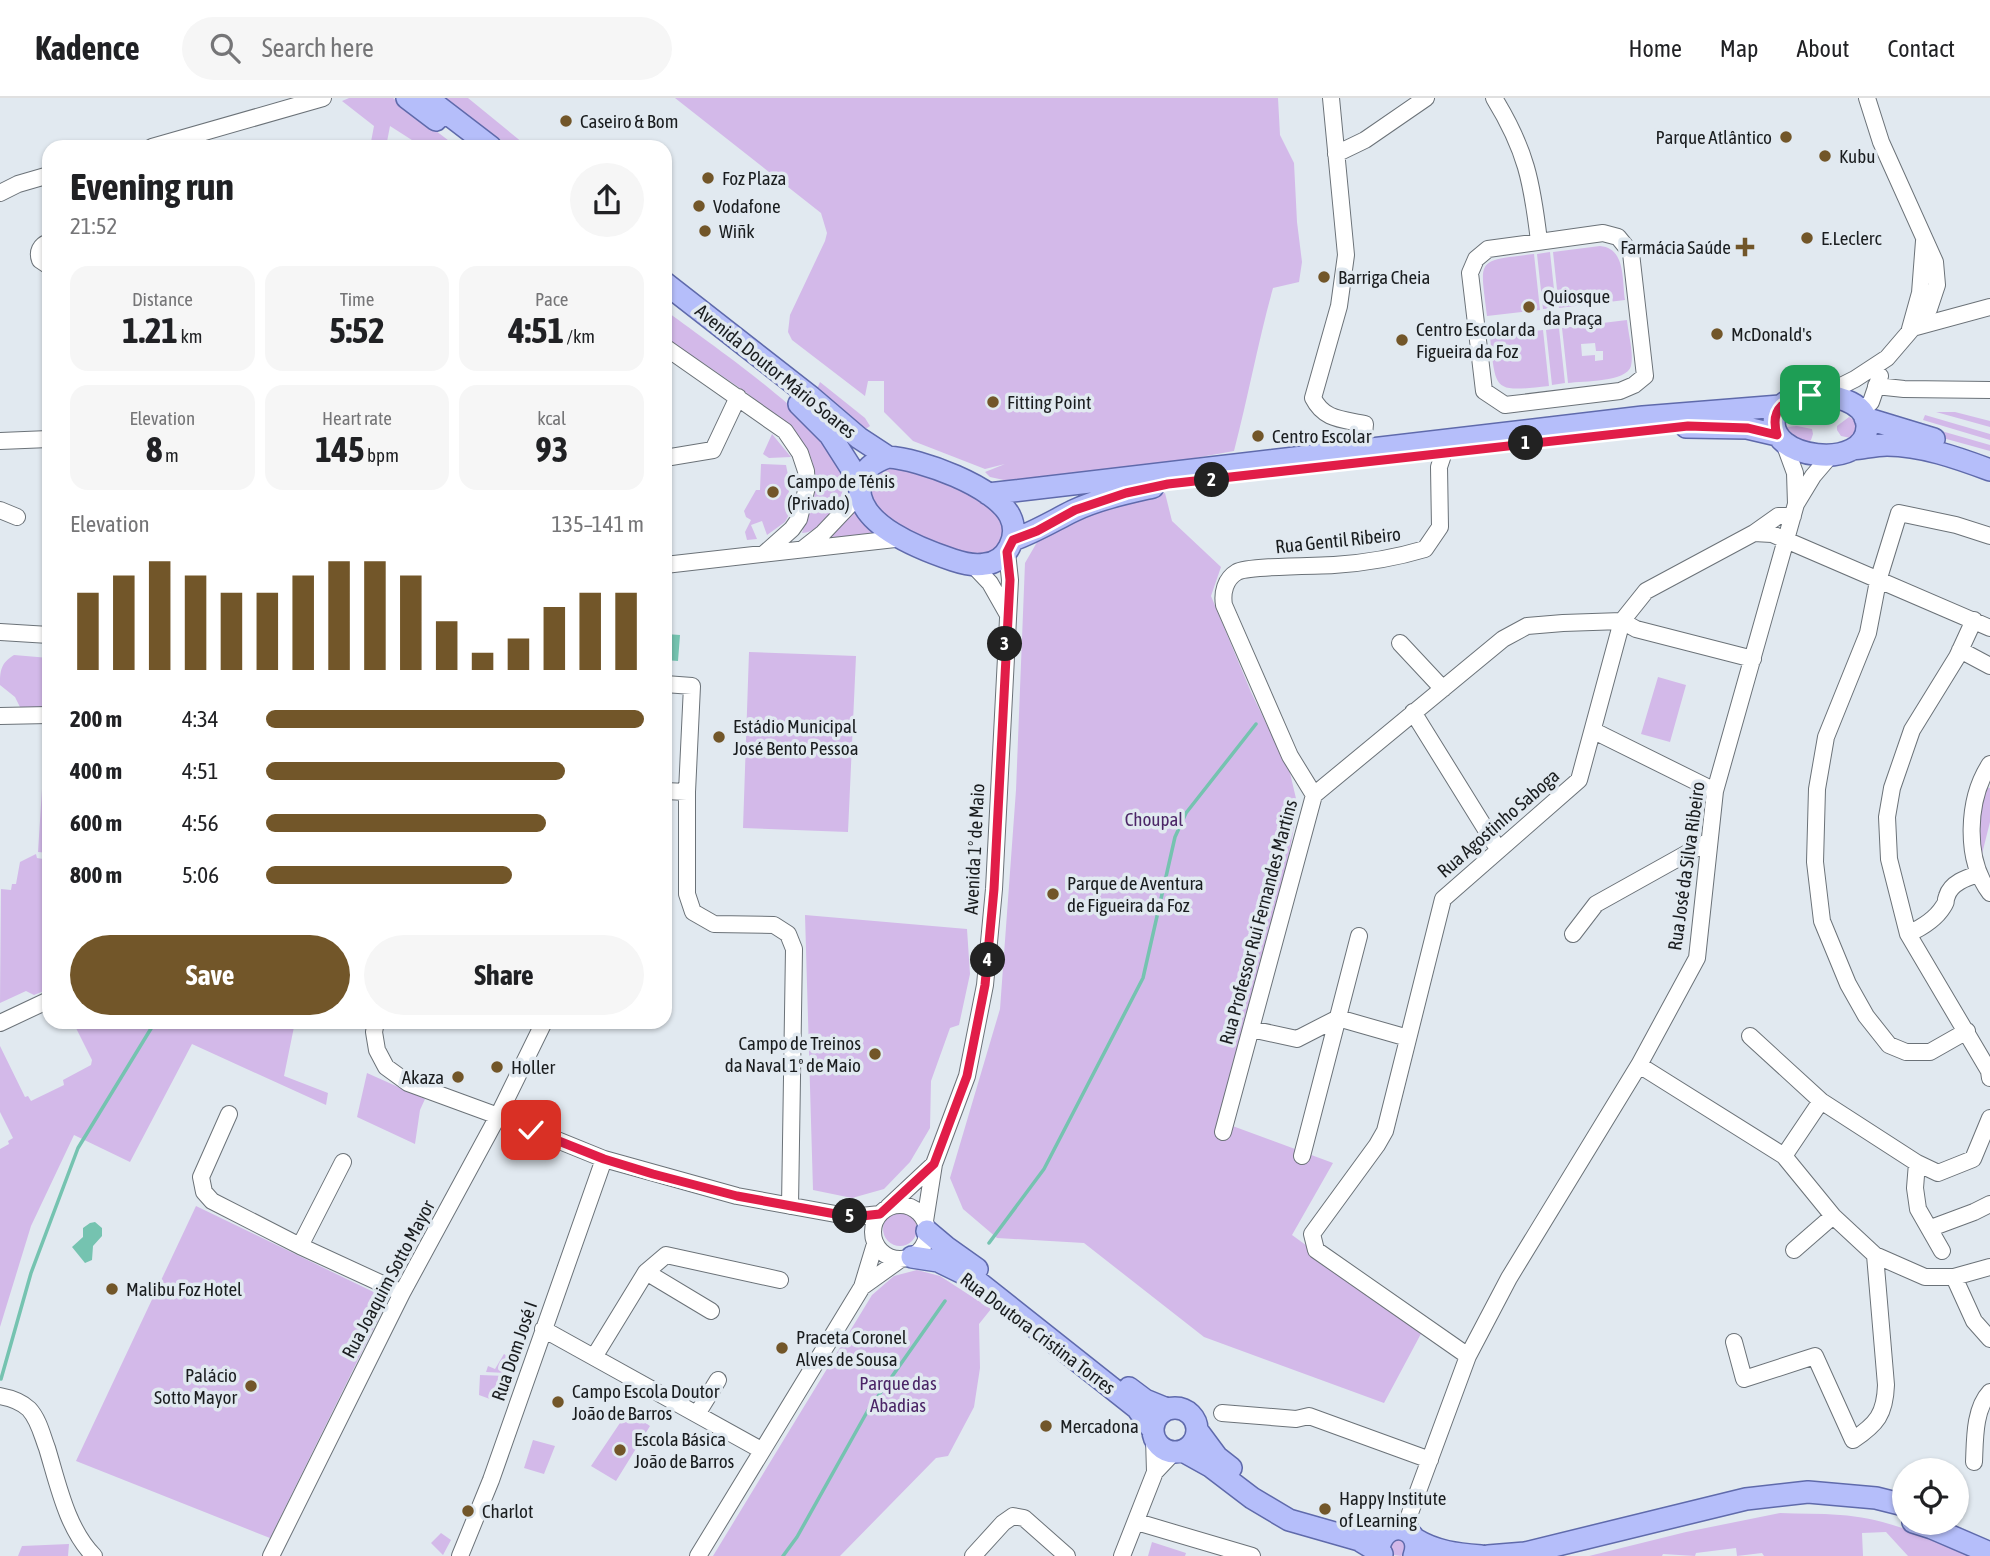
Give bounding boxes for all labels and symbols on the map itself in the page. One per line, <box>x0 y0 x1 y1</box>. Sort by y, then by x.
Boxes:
place label: Caseiro & Bom <box>580 110 678 132</box>
marker: Caseiro & Bom <box>558 113 574 129</box>
place label: Parque Atlântico <box>1656 126 1772 148</box>
marker: Parque Atlântico <box>1778 129 1794 145</box>
place label: Kubu <box>1839 145 1875 167</box>
marker: Kubu <box>1817 148 1833 164</box>
place label: Foz Plaza <box>722 167 786 189</box>
marker: Foz Plaza <box>700 170 716 186</box>
place label: Vodafone <box>713 195 781 217</box>
marker: Vodafone <box>691 198 707 214</box>
place label: Wiñk <box>719 220 755 242</box>
marker: Wiñk <box>697 223 713 239</box>
place label: E.Leclerc <box>1821 227 1882 249</box>
marker: E.Leclerc <box>1799 230 1815 246</box>
place label: Farmácia Saúde <box>1620 236 1731 258</box>
marker: Farmácia Saúde <box>1737 239 1753 255</box>
place label: Barriga Cheia <box>1338 266 1430 288</box>
marker: Barriga Cheia <box>1316 269 1332 285</box>
place label: Quiosque da Praça <box>1543 285 1610 329</box>
street label: Avenida Doutor Mário Soares <box>691 299 861 443</box>
marker: Quiosque da Praça <box>1521 299 1537 315</box>
place label: Centro Escolar da Figueira da Foz <box>1416 318 1536 362</box>
place label: McDonald's <box>1731 323 1812 345</box>
marker: McDonald's <box>1709 326 1725 342</box>
marker: Centro Escolar da Figueira da Foz <box>1394 332 1410 348</box>
pin <box>1780 365 1840 425</box>
place label: Fitting Point <box>1007 391 1091 413</box>
marker: Fitting Point <box>985 394 1001 410</box>
place label: Centro Escolar <box>1272 425 1372 447</box>
pin: 1 <box>1508 426 1544 460</box>
marker: Centro Escolar <box>1250 428 1266 444</box>
pin: 2 <box>1194 462 1230 498</box>
place label: Campo de Ténis (Privado) <box>787 470 895 514</box>
marker: Campo de Ténis (Privado) <box>765 484 781 500</box>
street label: Rua Gentil Ribeiro <box>1274 522 1402 558</box>
pin: 3 <box>988 626 1023 662</box>
place label: Estádio Municipal José Bento Pessoa <box>733 715 859 759</box>
marker: Estádio Municipal José Bento Pessoa <box>711 729 727 745</box>
street label: Rua Agostinho Saboga <box>1433 764 1563 882</box>
street label: Rua José da Silva Ribeiro <box>1663 780 1709 952</box>
street label: Avenida 1º de Maio <box>960 783 988 915</box>
street label: Rua Professor Rui Fernandes Martins <box>1215 797 1301 1047</box>
park label: Choupal <box>1125 808 1183 830</box>
place label: Parque de Aventura de Figueira da Foz <box>1067 872 1204 916</box>
marker: Parque de Aventura de Figueira da Foz <box>1045 886 1061 902</box>
pin: 4 <box>970 942 1006 978</box>
place label: Campo de Treinos da Naval 1º de Maio <box>725 1032 861 1076</box>
marker: Campo de Treinos da Naval 1º de Maio <box>867 1046 883 1062</box>
place label: Holler <box>511 1056 555 1078</box>
marker: Holler <box>489 1059 505 1075</box>
place label: Akaza <box>402 1066 444 1088</box>
marker: Akaza <box>450 1069 466 1085</box>
pin <box>501 1100 561 1160</box>
street label: Rua Joaquim Sotto Mayor <box>337 1196 439 1362</box>
pin: 5 <box>832 1198 868 1234</box>
street label: Rua Doutora Cristina Torres <box>956 1268 1120 1399</box>
place label: Malibu Foz Hotel <box>126 1278 242 1300</box>
marker: Malibu Foz Hotel <box>104 1281 120 1297</box>
street label: Rua Dom José I <box>487 1298 541 1404</box>
place label: Praceta Coronel Alves de Sousa <box>796 1326 907 1370</box>
marker: Praceta Coronel Alves de Sousa <box>774 1340 790 1356</box>
place label: Palácio Sotto Mayor <box>154 1364 237 1408</box>
park label: Parque das Abadias <box>859 1372 937 1416</box>
marker: Palácio Sotto Mayor <box>243 1378 259 1394</box>
place label: Campo Escola Doutor João de Barros <box>572 1380 720 1424</box>
marker: Campo Escola Doutor João de Barros <box>550 1394 566 1410</box>
place label: Mercadona <box>1060 1415 1139 1437</box>
marker: Mercadona <box>1038 1418 1054 1434</box>
place label: Escola Básica João de Barros <box>634 1428 735 1472</box>
marker: Escola Básica João de Barros <box>612 1442 628 1458</box>
place label: Happy Institute of Learning <box>1339 1487 1446 1531</box>
place label: Charlot <box>482 1500 533 1522</box>
marker: Happy Institute of Learning <box>1317 1501 1333 1517</box>
marker: Charlot <box>460 1503 476 1519</box>

